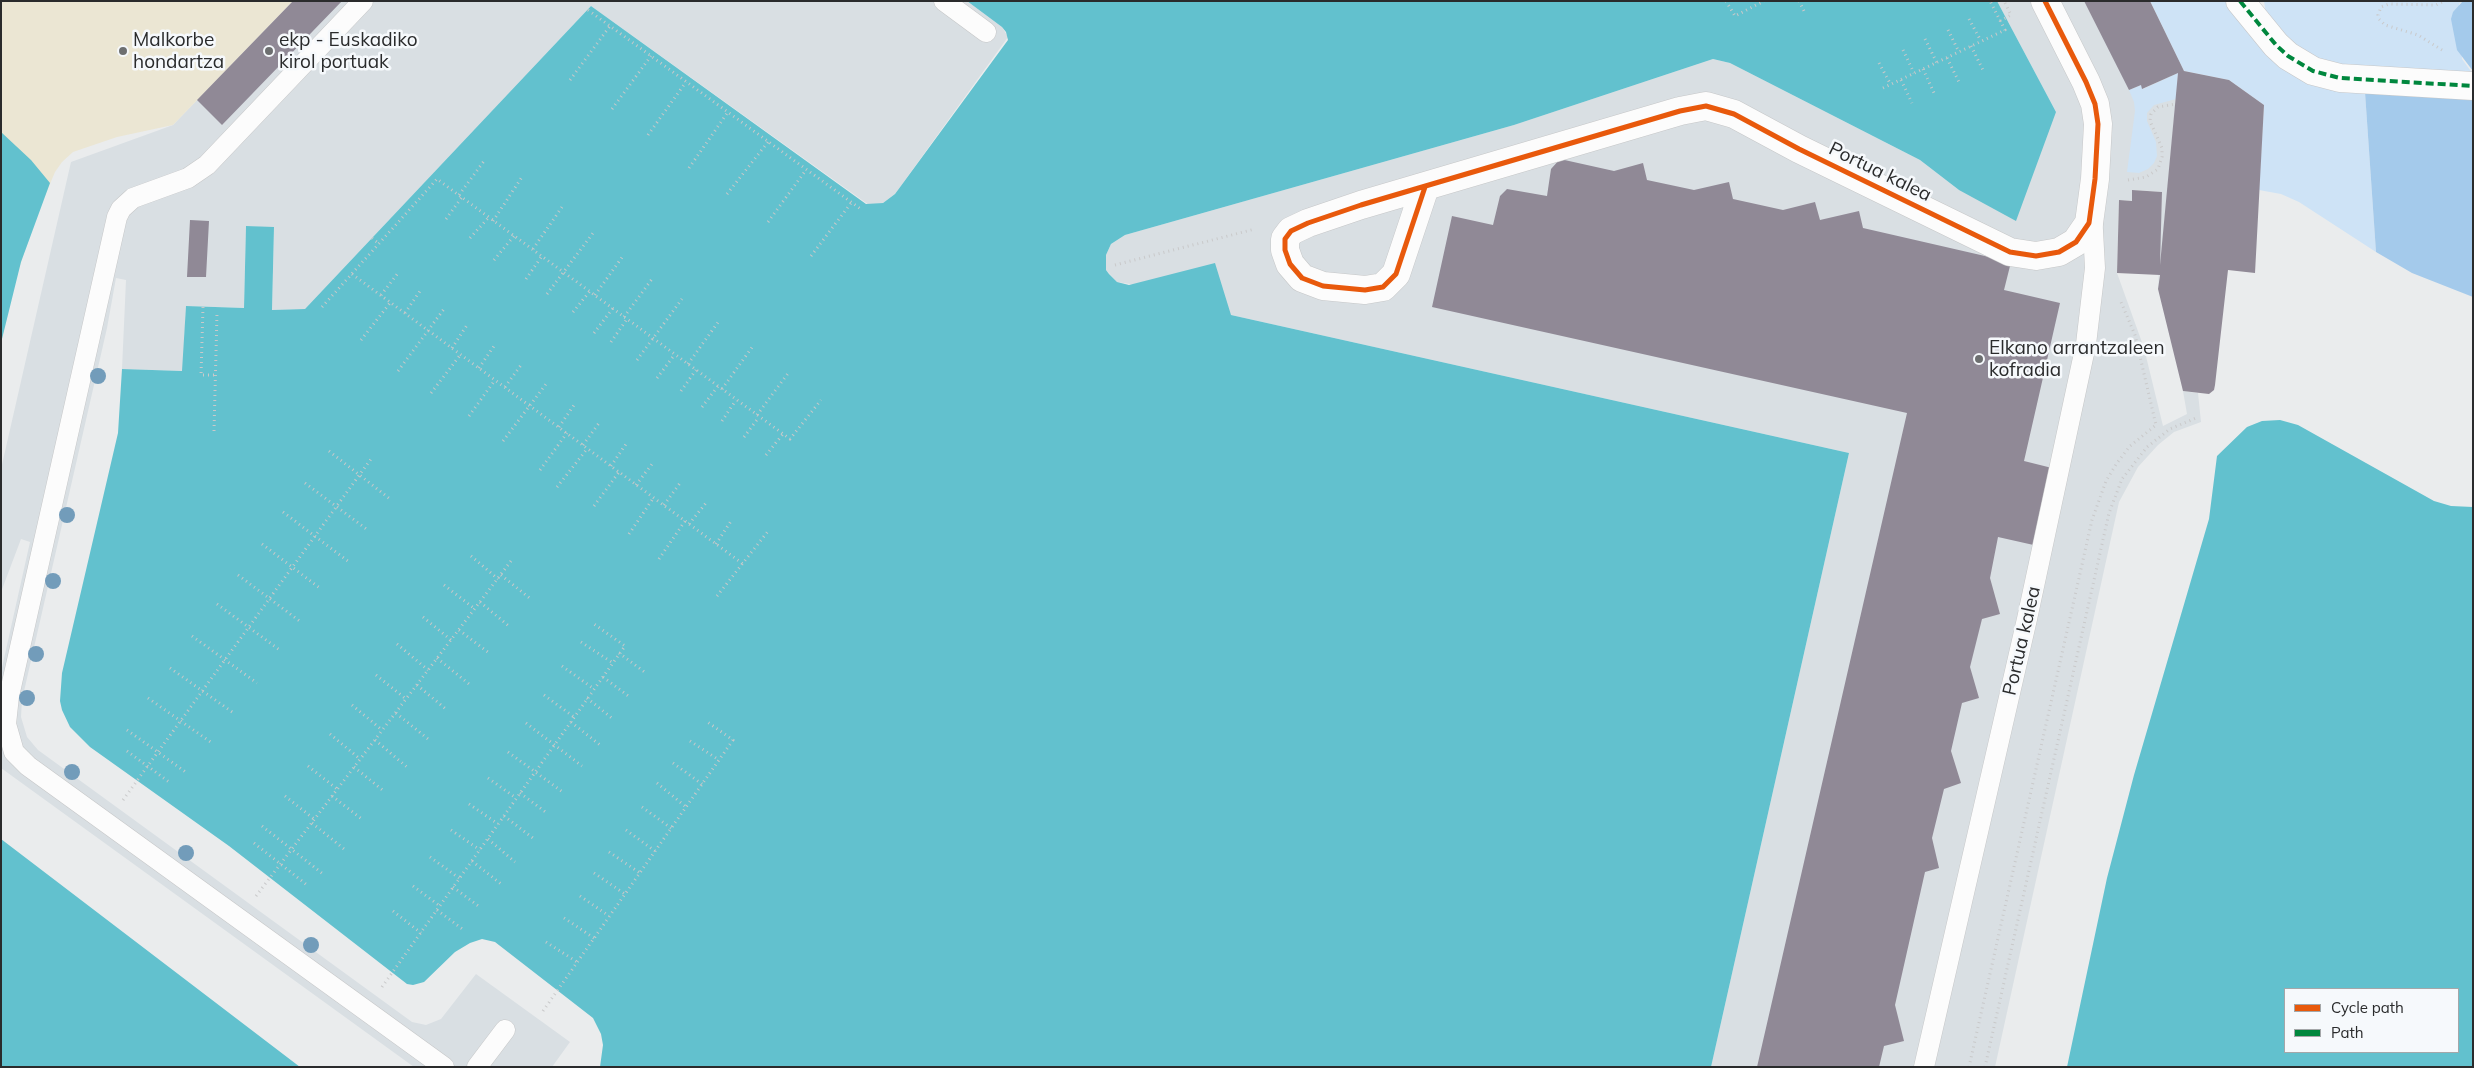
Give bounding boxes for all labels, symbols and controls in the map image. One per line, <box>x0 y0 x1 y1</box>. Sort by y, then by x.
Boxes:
place label: Malkorbe hondartza <box>133 29 224 73</box>
place label: ekp - Euskadiko kirol portuak <box>279 29 418 73</box>
marker: Malkorbe hondartza <box>117 45 129 57</box>
marker: ekp - Euskadiko kirol portuak <box>263 45 275 57</box>
street label: Portua kalea <box>1825 137 1935 207</box>
place label: Elkano arrantzaleen kofradia <box>1989 337 2165 381</box>
marker: Elkano arrantzaleen kofradia <box>1973 353 1985 365</box>
street label: Portua kalea <box>1998 584 2046 698</box>
legend <box>2284 988 2459 1053</box>
text: Cycle path <box>2331 998 2404 1017</box>
text: Path <box>2331 1023 2363 1042</box>

